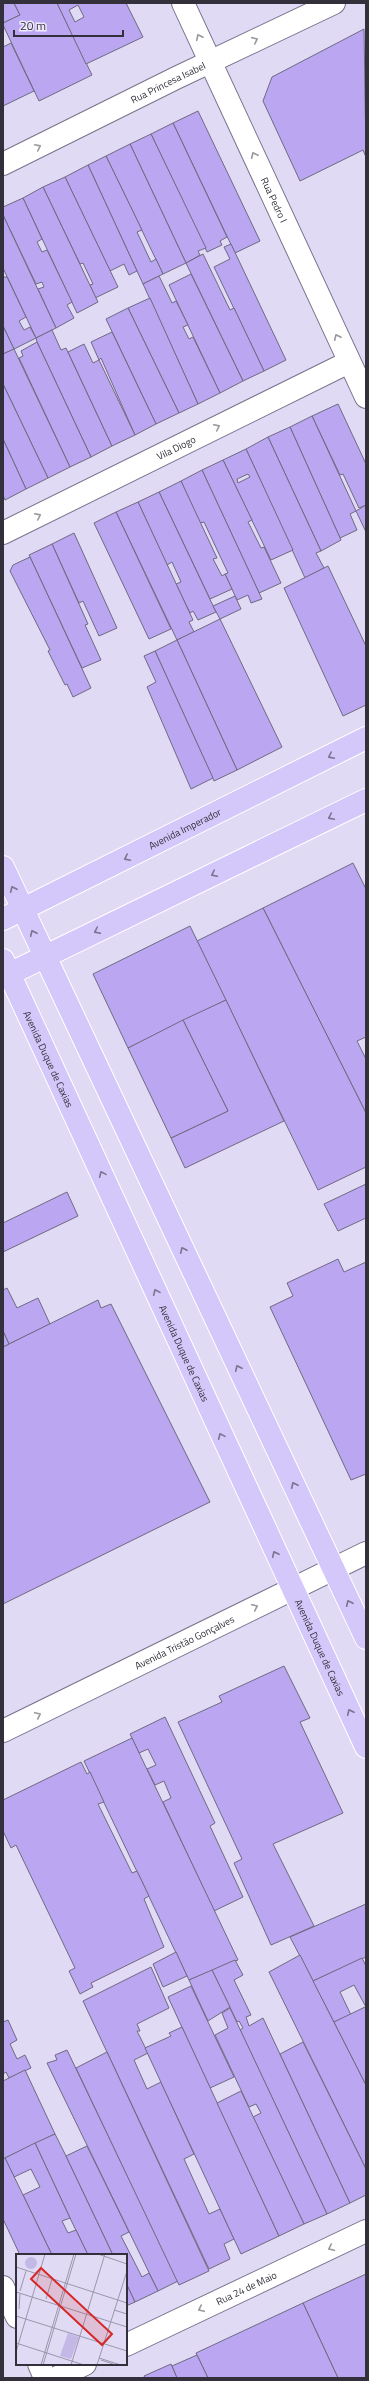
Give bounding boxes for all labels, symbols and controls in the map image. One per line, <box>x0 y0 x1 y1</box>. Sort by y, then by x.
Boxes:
scale bar <box>14 12 123 38</box>
text: 20 m <box>20 16 46 35</box>
one-way arrow <box>196 34 204 41</box>
one-way arrow <box>251 37 258 45</box>
street label: Rua Princesa Isabel <box>128 58 208 107</box>
one-way arrow <box>34 144 41 152</box>
one-way arrow <box>251 152 259 159</box>
street label: Rua Pedro I <box>257 175 291 225</box>
one-way arrow <box>334 333 342 340</box>
one-way arrow <box>213 424 220 432</box>
street label: Vila Diogo <box>154 431 198 463</box>
one-way arrow <box>34 513 41 521</box>
one-way arrow <box>328 751 335 758</box>
street label: Avenida Imperador <box>146 804 224 853</box>
one-way arrow <box>328 812 335 820</box>
one-way arrow <box>124 853 132 860</box>
one-way arrow <box>211 869 218 877</box>
one-way arrow <box>10 885 18 893</box>
one-way arrow <box>94 926 102 934</box>
one-way arrow <box>30 930 38 938</box>
street label: Avenida Duque de Caxias <box>20 1008 78 1110</box>
one-way arrow <box>99 1171 107 1178</box>
one-way arrow <box>180 1247 188 1254</box>
one-way arrow <box>153 1289 161 1297</box>
street label: Avenida Duque de Caxias <box>156 1303 213 1404</box>
one-way arrow <box>235 1364 243 1372</box>
one-way arrow <box>218 1433 226 1440</box>
one-way arrow <box>291 1482 299 1490</box>
one-way arrow <box>272 1551 280 1558</box>
street label: Avenida Duque de Caxias <box>291 1597 349 1698</box>
one-way arrow <box>346 1599 354 1607</box>
one-way arrow <box>251 1604 258 1612</box>
street label: Avenida Tristão Gonçalves <box>132 1611 237 1673</box>
one-way arrow <box>346 1708 354 1715</box>
one-way arrow <box>34 1712 42 1720</box>
one-way arrow <box>327 2243 335 2251</box>
inset map <box>16 2254 127 2365</box>
street label: Rua 24 de Maio <box>213 2267 279 2309</box>
one-way arrow <box>197 2304 205 2312</box>

